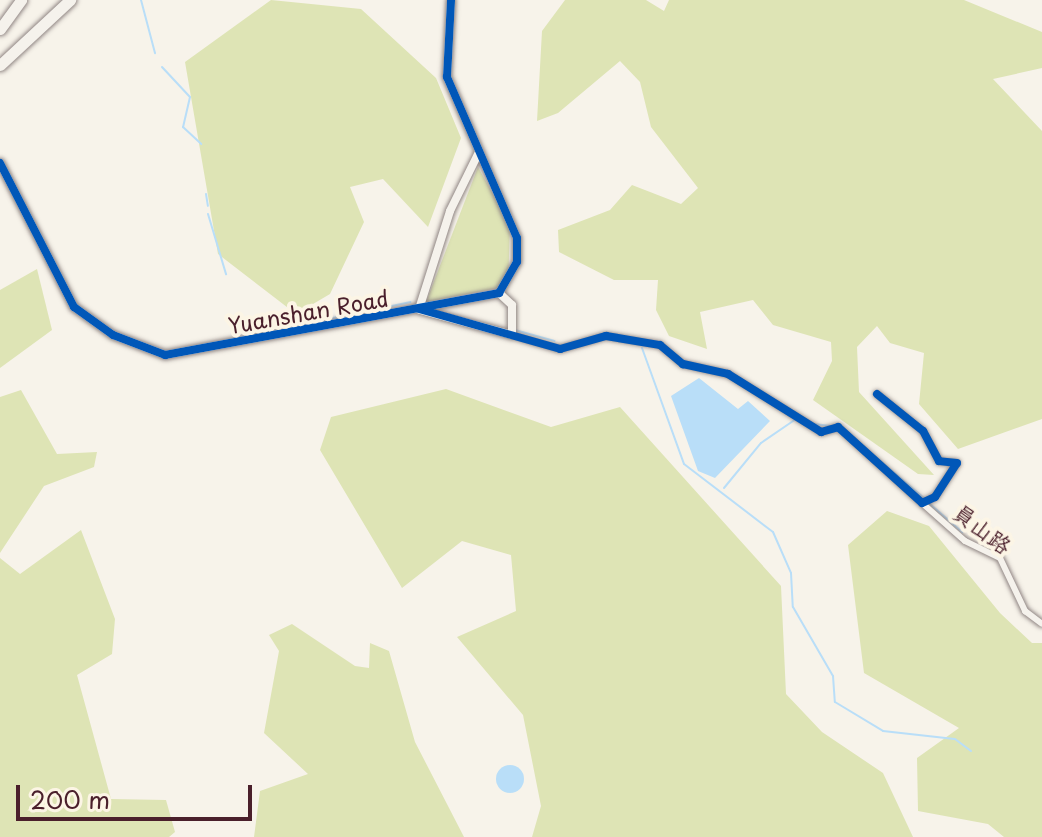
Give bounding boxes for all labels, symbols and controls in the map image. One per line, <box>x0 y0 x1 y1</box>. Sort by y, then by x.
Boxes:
street label: Yuanshan Road <box>226 284 390 338</box>
street label: 員山路 <box>949 498 1017 558</box>
scale bar <box>20 769 256 819</box>
text: 200 m <box>30 781 110 817</box>

